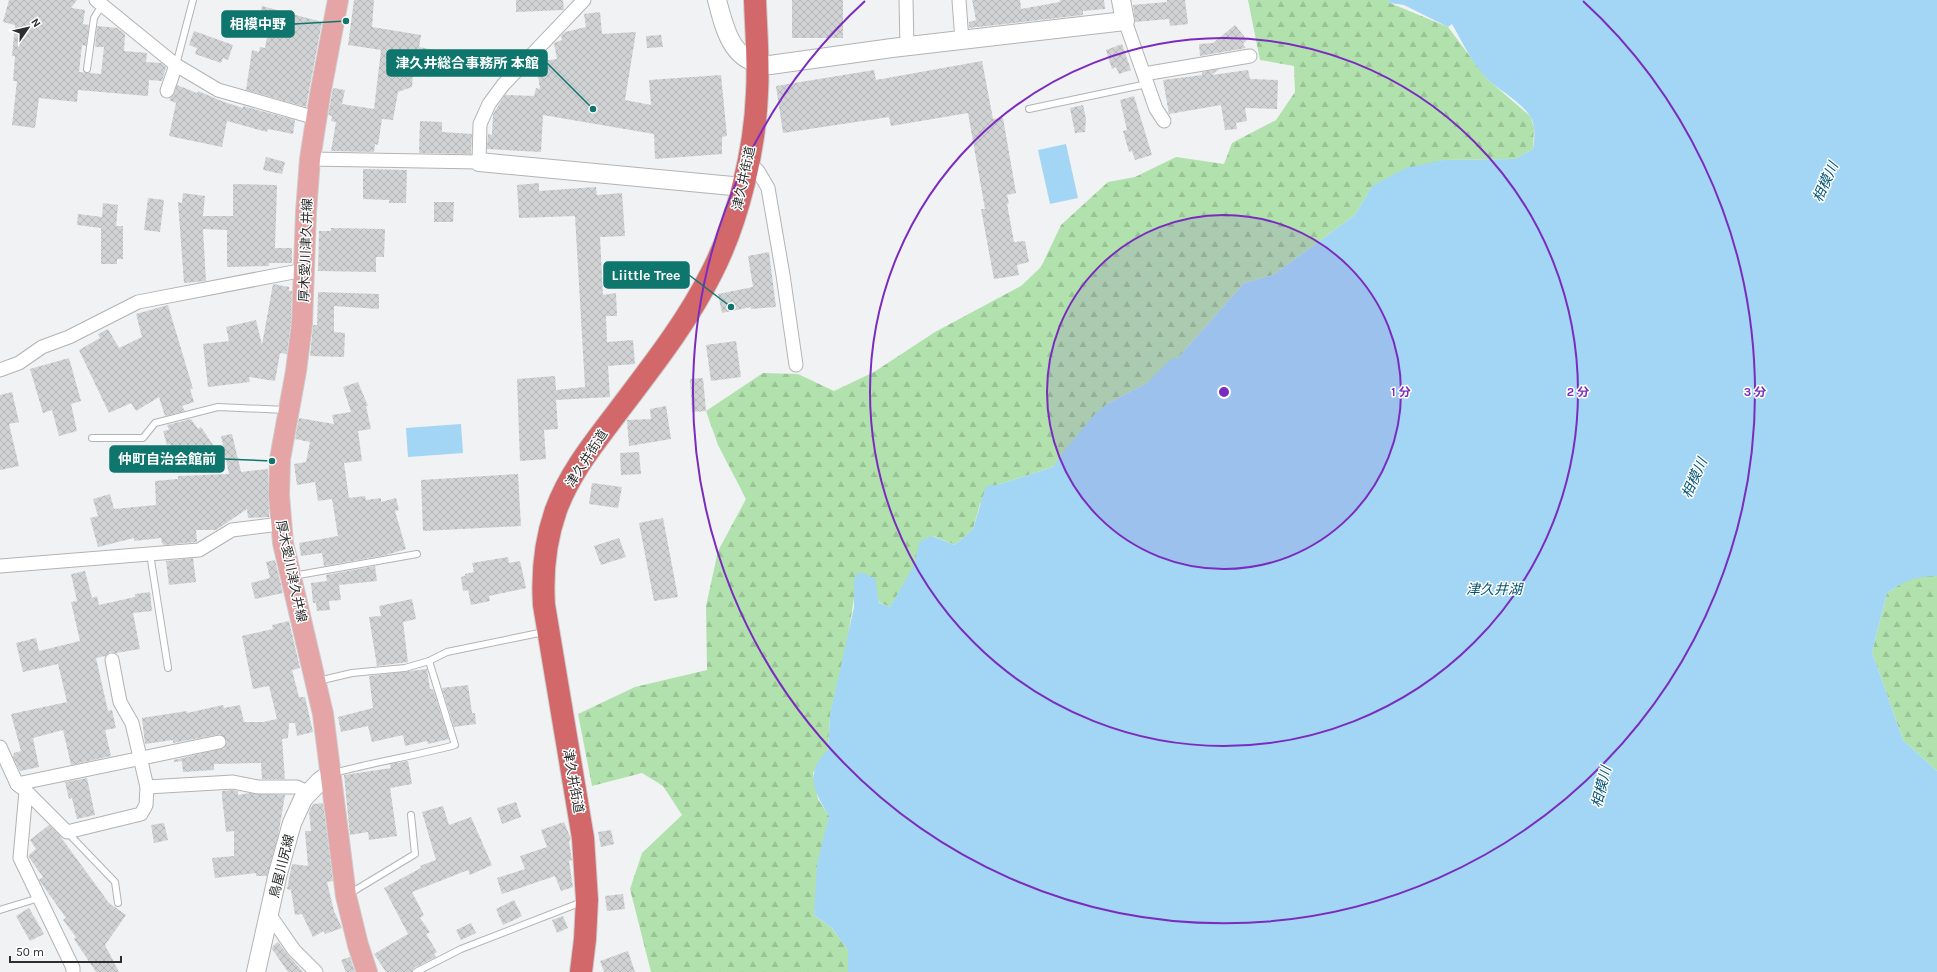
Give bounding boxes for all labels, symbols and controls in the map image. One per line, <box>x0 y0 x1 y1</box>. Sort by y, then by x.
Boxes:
north arrow <box>8 8 48 48</box>
callout: 相模中野 <box>222 11 294 37</box>
text: N <box>28 16 43 30</box>
text: 相模中野 <box>230 16 286 33</box>
callout: 津久井総合事務所 本館 <box>387 50 547 76</box>
text: 津久井総合事務所 本館 <box>395 55 539 72</box>
street label: 津久井街道 <box>729 145 758 211</box>
water label: 相模川 <box>1809 158 1843 205</box>
street label: 厚木愛川津久井線 <box>296 198 315 302</box>
callout: Liittle Tree <box>604 262 689 288</box>
text: Liittle Tree <box>612 267 680 284</box>
centre of rings <box>1217 385 1231 399</box>
text: 1 分 <box>1391 385 1411 399</box>
text: 2 分 <box>1567 385 1589 399</box>
text: 3 分 <box>1744 385 1766 399</box>
street label: 津久井街道 <box>562 427 610 490</box>
callout: 仲町自治会館前 <box>110 446 224 472</box>
text: 仲町自治会館前 <box>118 451 216 468</box>
water label: 相模川 <box>1678 454 1712 501</box>
street label: 厚木愛川津久井線 <box>273 519 310 624</box>
water label: 津久井湖 <box>1466 581 1524 598</box>
street label: 津久井街道 <box>560 748 587 814</box>
water label: 相模川 <box>1588 763 1615 810</box>
street label: 鳥屋川尻線 <box>266 833 297 899</box>
scale bar <box>10 938 121 964</box>
text: 50 m <box>16 945 44 959</box>

